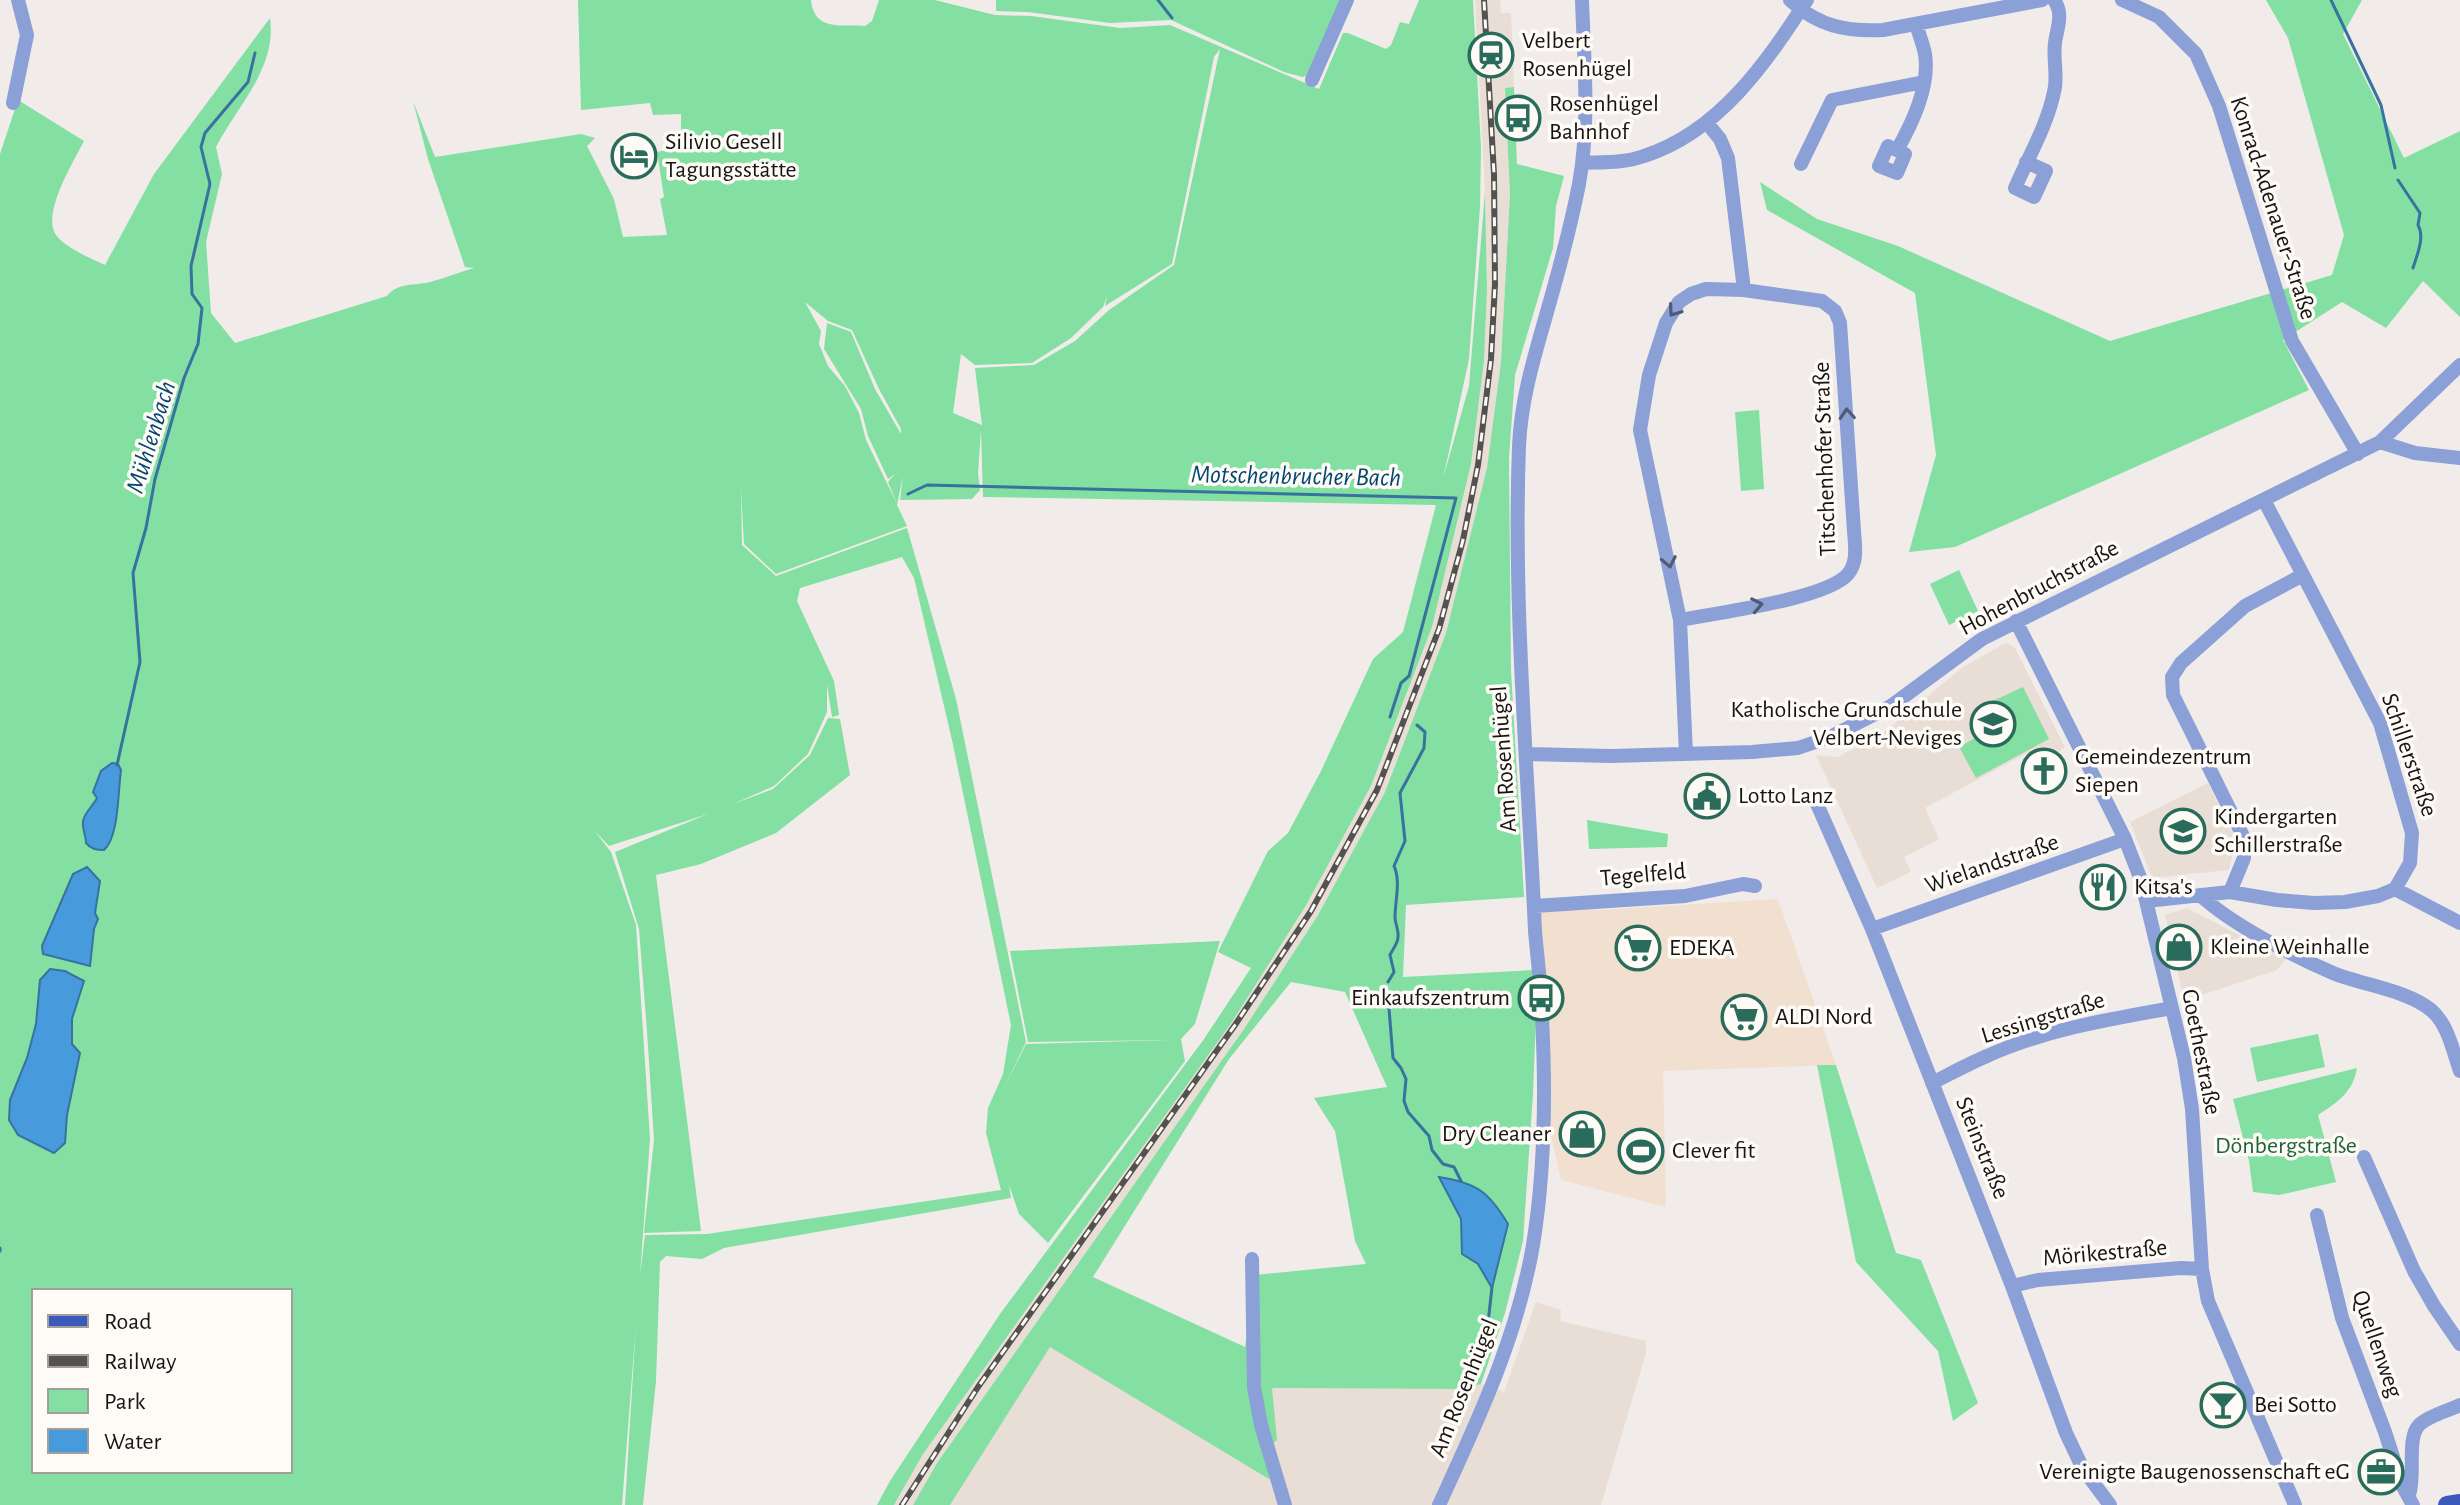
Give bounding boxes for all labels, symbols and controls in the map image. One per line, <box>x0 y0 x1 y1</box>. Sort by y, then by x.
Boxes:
place label: Velbert Rosenhügel <box>1522 29 1632 81</box>
station icon: Velbert Rosenhügel <box>1467 31 1515 79</box>
place label: Rosenhügel Bahnhof <box>1549 92 1659 144</box>
street label: Konrad-Adenauer-Straße <box>2226 93 2320 323</box>
bus stop icon: Rosenhügel Bahnhof <box>1494 94 1542 142</box>
place label: Silivio Gesell Tagungsstätte <box>665 130 797 182</box>
hotel icon: Silivio Gesell Tagungsstätte <box>610 132 658 180</box>
one-way arrow <box>1669 303 1684 317</box>
street label: Titschenhofer Straße <box>1810 361 1840 557</box>
water label: Mühlenbach <box>122 378 180 496</box>
one-way arrow <box>1839 407 1856 420</box>
water label: Motschenbrucher Bach <box>1191 461 1401 491</box>
street label: Hohenbruchstraße <box>1955 536 2123 640</box>
one-way arrow <box>1660 555 1677 568</box>
one-way arrow <box>1750 598 1763 615</box>
street label: Am Rosenhügel <box>1487 685 1521 833</box>
street label: Schillerstraße <box>2377 690 2441 820</box>
place label: Katholische Grundschule Velbert-Neviges <box>1730 698 1962 750</box>
school or university icon: Katholische Grundschule Velbert-Neviges <box>1969 700 2017 748</box>
place label: Gemeindezentrum Siepen <box>2075 745 2252 797</box>
church icon: Gemeindezentrum Siepen <box>2020 747 2068 795</box>
public building icon: Lotto Lanz <box>1683 772 1731 820</box>
place label: Lotto Lanz <box>1738 784 1833 808</box>
place label: Kindergarten Schillerstraße <box>2214 805 2343 857</box>
school or university icon: Kindergarten Schillerstraße <box>2159 807 2207 855</box>
street label: Wielandstraße <box>1922 830 2062 898</box>
street label: Tegelfeld <box>1599 859 1687 891</box>
restaurant icon: Kitsa's <box>2079 863 2127 911</box>
place label: Kitsa's <box>2134 875 2193 899</box>
shop icon: Kleine Weinhalle <box>2155 923 2203 971</box>
supermarket icon: EDEKA <box>1614 924 1662 972</box>
place label: Kleine Weinhalle <box>2210 935 2369 959</box>
place label: EDEKA <box>1669 936 1735 960</box>
bus stop icon: Einkaufszentrum <box>1517 974 1565 1022</box>
place label: Einkaufszentrum <box>1351 986 1510 1010</box>
street label: Goethestraße <box>2177 987 2225 1117</box>
street label: Lessingstraße <box>1978 988 2108 1048</box>
supermarket icon: ALDI Nord <box>1720 993 1768 1041</box>
place label: ALDI Nord <box>1775 1005 1872 1029</box>
street label: Steinstraße <box>1951 1094 2013 1202</box>
shop icon: Dry Cleaner <box>1558 1110 1606 1158</box>
place label: Dry Cleaner <box>1442 1122 1551 1146</box>
sports icon: Clever fit <box>1617 1127 1665 1175</box>
park label: Dönbergstraße <box>2215 1134 2357 1158</box>
place label: Clever fit <box>1672 1139 1755 1163</box>
street label: Mörikestraße <box>2042 1236 2168 1270</box>
street label: Quellenweg <box>2347 1287 2407 1401</box>
legend <box>32 1289 292 1473</box>
text: Road <box>104 1310 152 1334</box>
street label: Am Rosenhügel <box>1425 1315 1503 1461</box>
text: Railway <box>104 1350 176 1374</box>
bar icon: Bei Sotto <box>2199 1381 2247 1429</box>
text: Park <box>104 1390 145 1414</box>
place label: Bei Sotto <box>2254 1393 2337 1417</box>
text: Water <box>104 1430 162 1454</box>
office icon: Vereinigte Baugenossenschaft eG <box>2357 1448 2405 1496</box>
place label: Vereinigte Baugenossenschaft eG <box>2039 1460 2350 1484</box>

